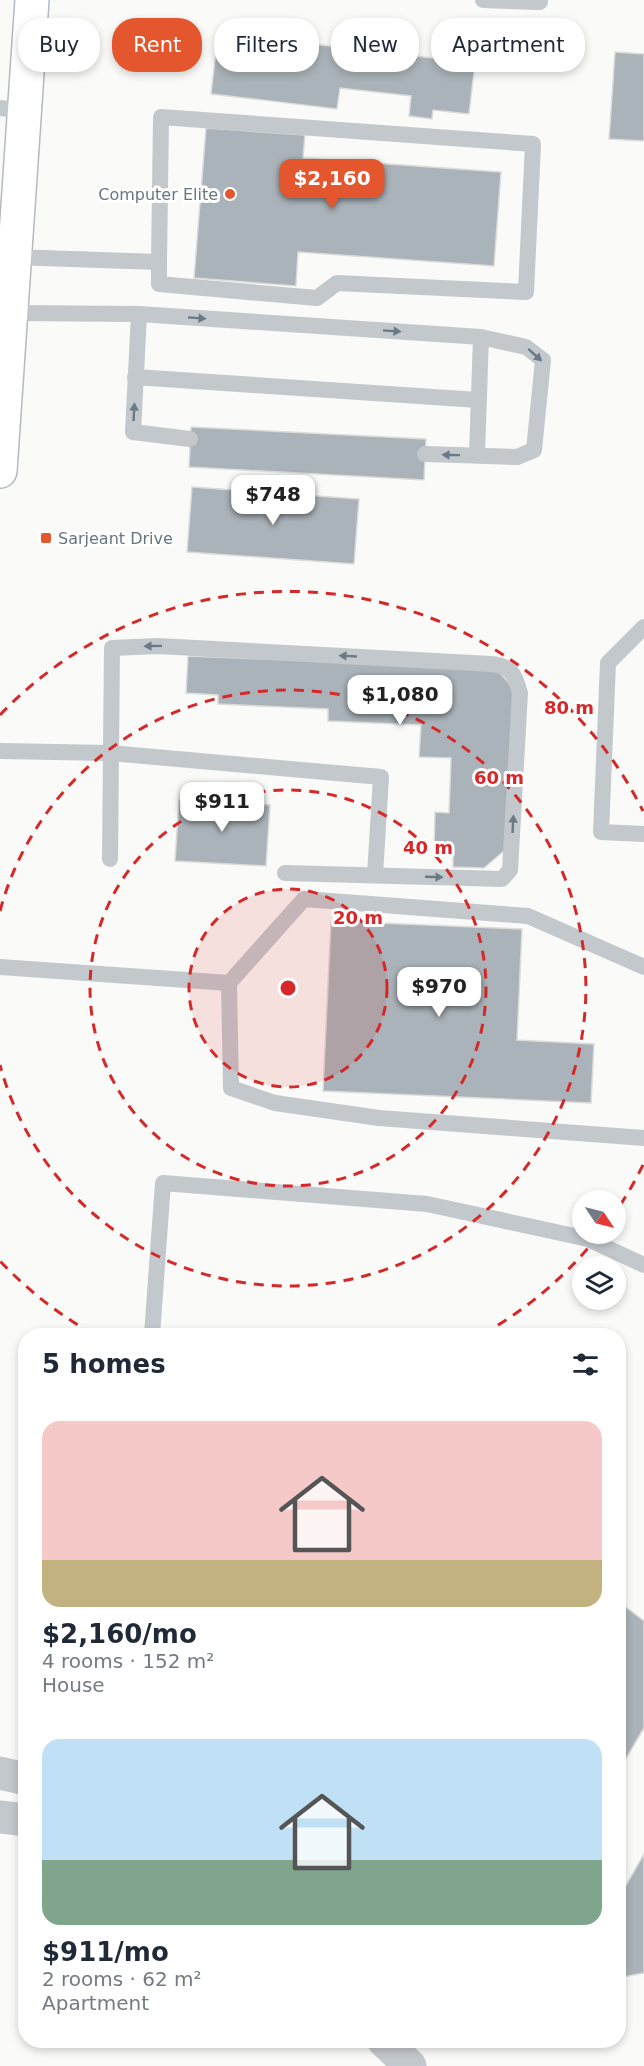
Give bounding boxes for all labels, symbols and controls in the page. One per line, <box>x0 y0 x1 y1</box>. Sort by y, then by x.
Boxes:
chip: Buy <box>18 18 100 72</box>
chip: Rent <box>112 18 202 72</box>
chip: Filters <box>214 18 319 72</box>
chip: New <box>331 18 419 72</box>
chip: Apartment <box>431 18 585 72</box>
pin: $2,160 <box>283 159 381 210</box>
text: $2,160 <box>293 166 371 190</box>
place label: Computer Elite <box>98 185 218 204</box>
marker: Computer Elite <box>223 187 237 201</box>
one-way arrow <box>188 313 207 323</box>
one-way arrow <box>382 327 401 336</box>
one-way arrow <box>527 348 542 362</box>
one-way arrow <box>129 403 138 422</box>
one-way arrow <box>441 450 460 459</box>
pin: $748 <box>237 475 309 526</box>
text: $748 <box>245 482 301 506</box>
place label: Sarjeant Drive <box>58 529 173 548</box>
marker: Sarjeant Drive <box>39 531 53 545</box>
one-way arrow <box>143 641 162 651</box>
one-way arrow <box>338 652 357 661</box>
pin: $1,080 <box>351 675 449 726</box>
text: $1,080 <box>361 682 439 706</box>
text: 80 m <box>544 697 594 718</box>
text: 60 m <box>474 767 524 788</box>
pin: $911 <box>186 782 258 833</box>
text: $911 <box>194 789 250 813</box>
one-way arrow <box>508 814 517 833</box>
text: 40 m <box>403 837 453 858</box>
one-way arrow <box>424 872 443 882</box>
text: 20 m <box>333 907 383 928</box>
pin: $970 <box>403 967 475 1018</box>
text: $970 <box>411 974 467 998</box>
centre of rings <box>278 978 298 998</box>
north arrow <box>572 1190 626 1244</box>
map controls <box>572 1190 626 1310</box>
button: layers <box>572 1256 626 1310</box>
icon: filters <box>569 1348 602 1381</box>
text: 5 homes <box>42 1349 166 1379</box>
icon: home <box>268 1460 376 1568</box>
text: $2,160/mo <box>42 1619 197 1649</box>
text: 4 rooms · 152 m² <box>42 1649 214 1673</box>
text: House <box>42 1673 105 1697</box>
icon: home <box>268 1778 376 1886</box>
text: $911/mo <box>42 1937 169 1967</box>
text: 2 rooms · 62 m² <box>42 1967 202 1991</box>
text: Apartment <box>42 1991 149 2015</box>

